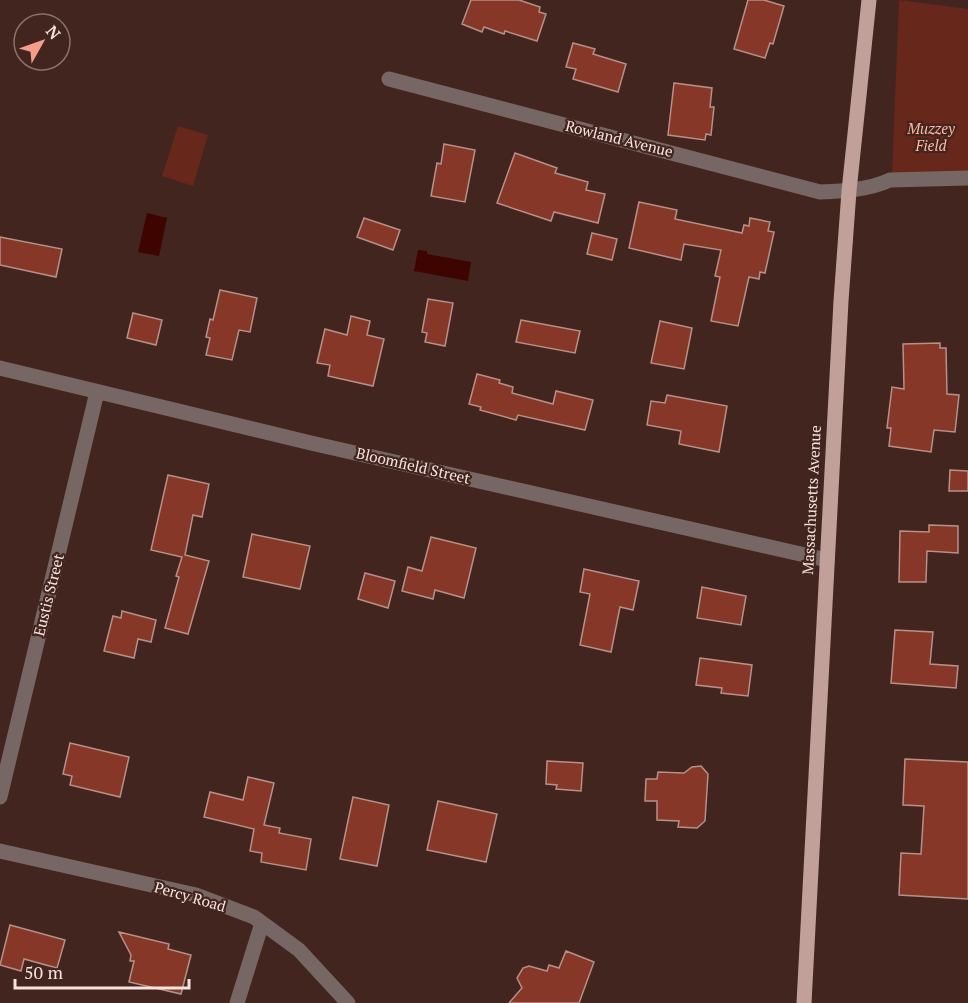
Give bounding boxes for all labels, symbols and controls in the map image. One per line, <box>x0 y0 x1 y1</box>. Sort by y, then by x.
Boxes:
north arrow <box>12 12 72 72</box>
text: N <box>41 21 66 44</box>
street label: Rowland Avenue <box>563 115 675 161</box>
park label: Muzzey Field <box>906 118 956 155</box>
street label: Massachusetts Avenue <box>797 425 825 575</box>
street label: Bloomfield Street <box>354 442 473 488</box>
street label: Eustis Street <box>28 551 68 638</box>
street label: Percy Road <box>152 876 228 916</box>
scale bar <box>15 952 189 990</box>
text: 50 m <box>24 960 64 984</box>

